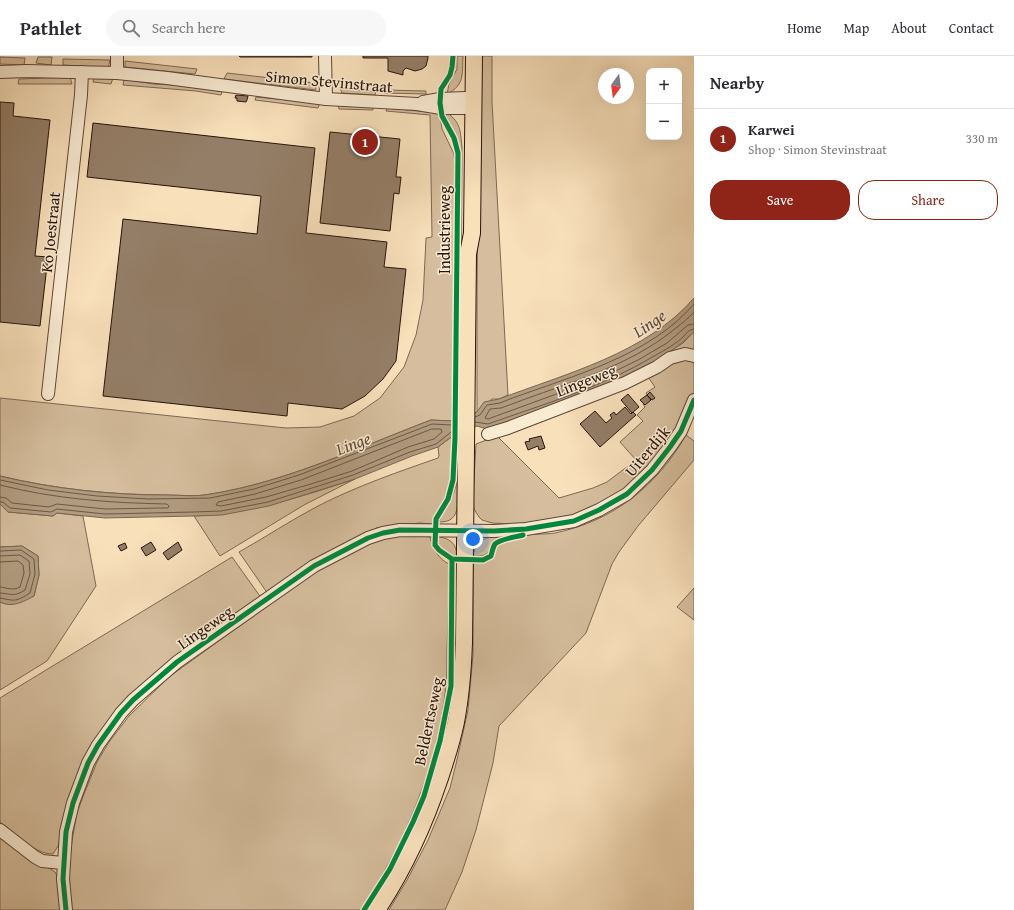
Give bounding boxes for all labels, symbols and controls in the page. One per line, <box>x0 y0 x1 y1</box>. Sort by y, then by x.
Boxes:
search box <box>106 10 386 46</box>
text: Pathlet <box>20 14 82 42</box>
icon: search <box>120 17 142 39</box>
text: Search here <box>152 17 226 38</box>
text: Home <box>787 18 822 38</box>
text: Map <box>844 18 869 38</box>
text: About <box>891 18 927 38</box>
text: Contact <box>949 18 994 38</box>
street label: Simon Stevinstraat <box>264 63 394 99</box>
north arrow <box>598 68 634 104</box>
map controls <box>646 68 682 140</box>
button: + <box>646 68 682 104</box>
text: Nearby <box>710 70 764 95</box>
button: − <box>646 104 682 140</box>
text: Karwei <box>748 119 795 140</box>
pin: 1 <box>352 127 378 157</box>
text: 1 <box>720 129 726 148</box>
text: 330 m <box>966 129 998 148</box>
text: Shop · Simon Stevinstraat <box>748 140 887 159</box>
button: Save <box>710 180 850 220</box>
button: Share <box>858 180 998 220</box>
street label: Industrieweg <box>432 186 456 274</box>
street label: Ko Joestraat <box>34 190 66 274</box>
water label: Linge <box>627 303 671 344</box>
street label: Lingeweg <box>552 357 620 403</box>
street label: Uiterdijk <box>618 420 676 482</box>
water label: Linge <box>331 425 374 461</box>
your location <box>463 529 483 549</box>
street label: Lingeweg <box>172 599 238 655</box>
street label: Beldertseweg <box>407 675 449 767</box>

